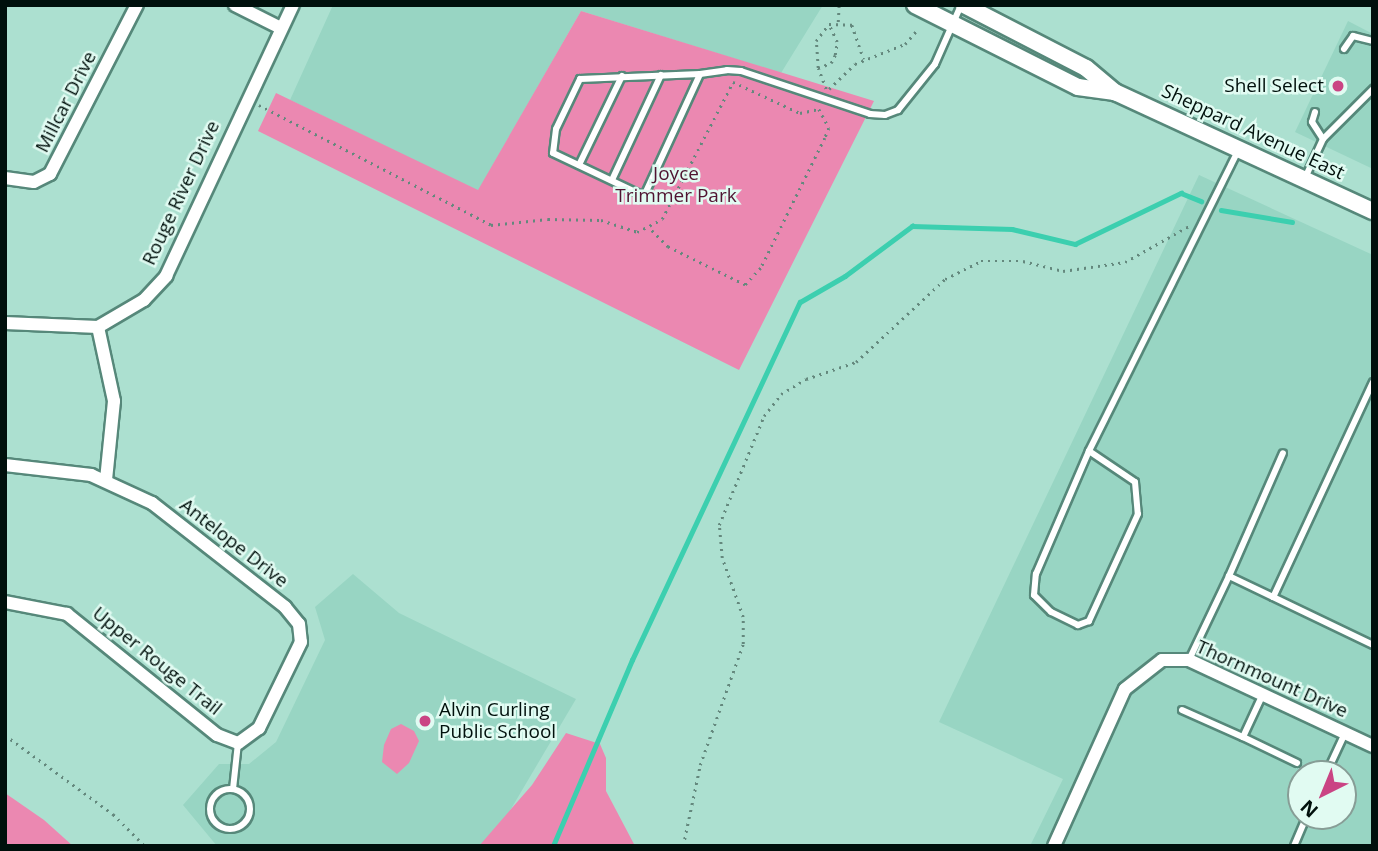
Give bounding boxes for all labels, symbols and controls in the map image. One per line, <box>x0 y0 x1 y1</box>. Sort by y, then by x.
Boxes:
street label: Millcar Drive <box>31 48 101 156</box>
place label: Shell Select <box>1224 75 1324 97</box>
marker: Shell Select <box>1330 78 1346 94</box>
street label: Sheppard Avenue East <box>1158 80 1348 184</box>
street label: Rouge River Drive <box>138 117 224 269</box>
park label: Joyce Trimmer Park <box>615 163 737 207</box>
street label: Antelope Drive <box>175 494 293 592</box>
street label: Upper Rouge Trail <box>88 602 226 720</box>
street label: Thornmount Drive <box>1193 635 1351 723</box>
place label: Alvin Curling Public School <box>439 699 556 743</box>
marker: Alvin Curling Public School <box>417 713 433 729</box>
north arrow <box>1287 760 1357 830</box>
text: N <box>1295 794 1324 824</box>

